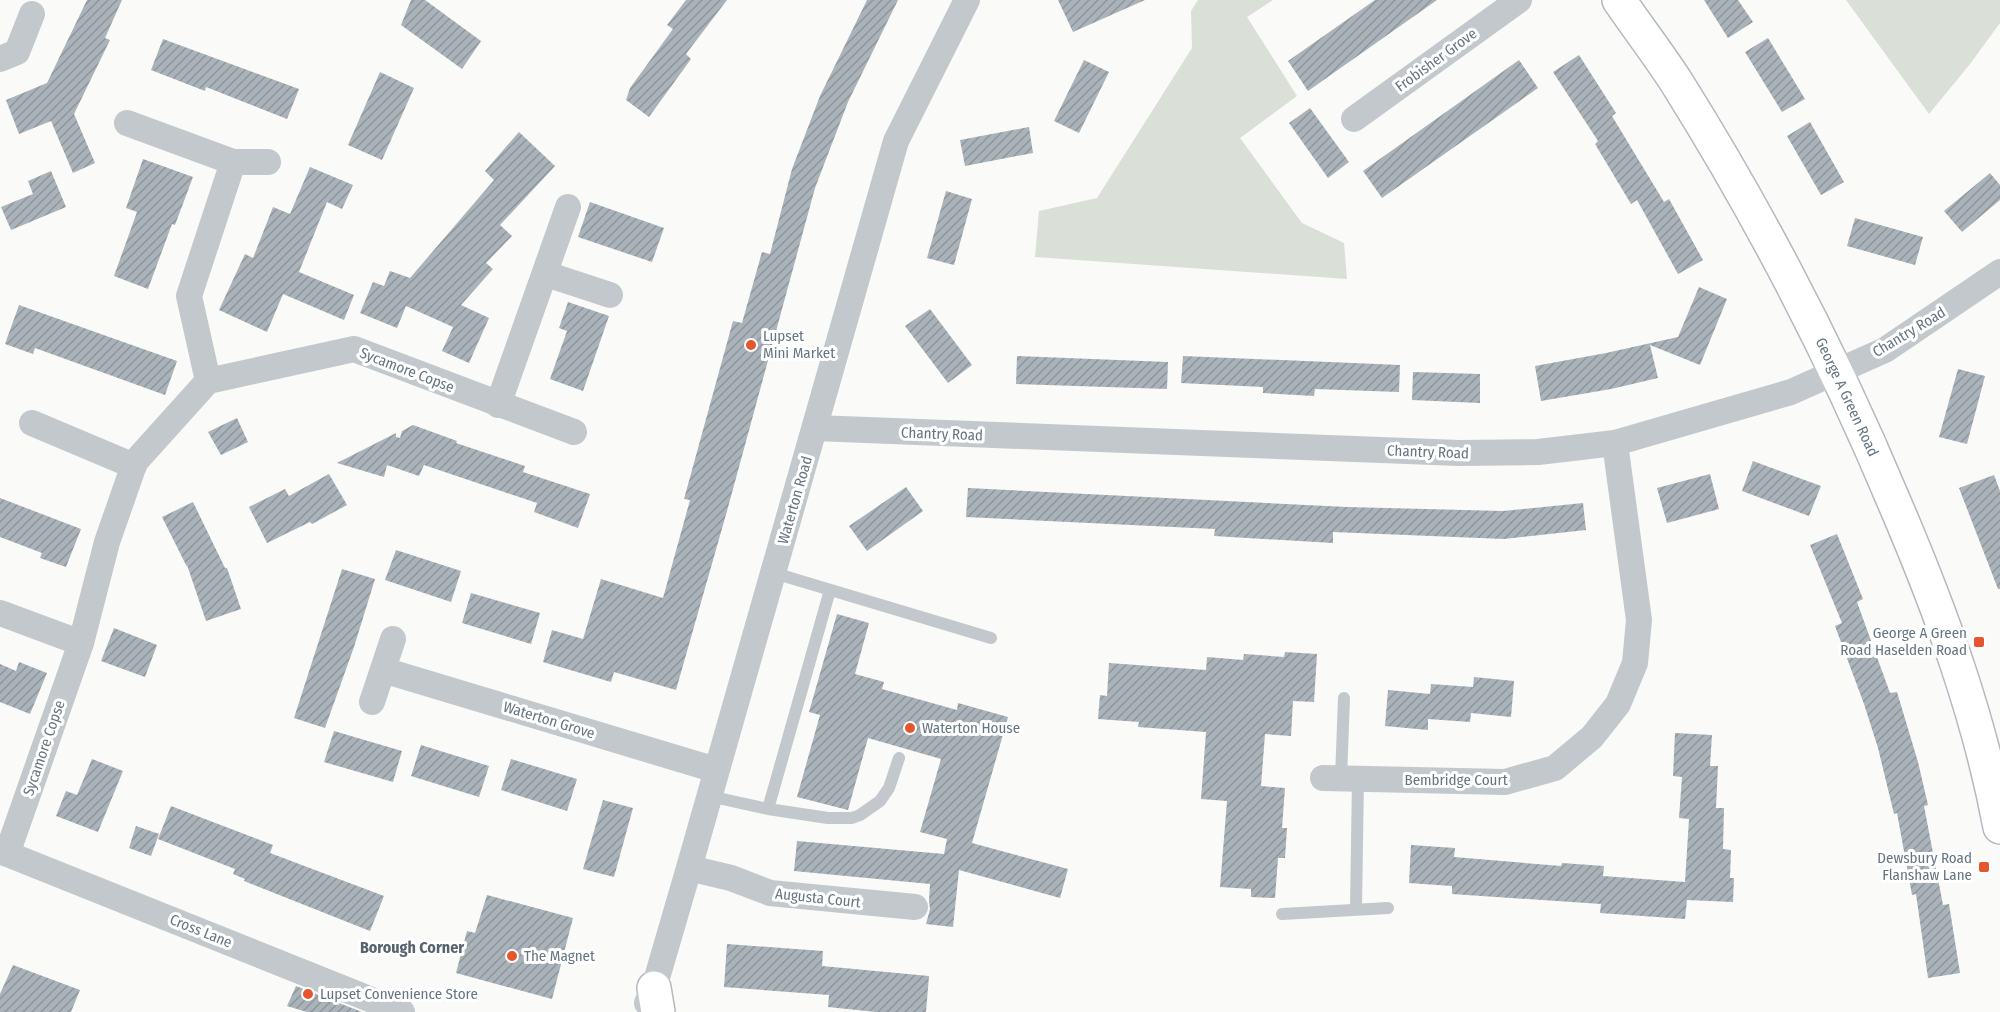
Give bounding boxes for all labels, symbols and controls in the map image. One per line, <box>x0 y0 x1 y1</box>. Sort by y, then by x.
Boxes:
street label: Frobisher Grove <box>1392 24 1480 96</box>
street label: Chantry Road <box>1869 303 1949 361</box>
place label: Lupset Mini Market <box>763 327 835 362</box>
street label: George A Green Road <box>1812 335 1882 459</box>
marker: Lupset Mini Market <box>744 338 758 352</box>
street label: Sycamore Copse <box>357 344 457 396</box>
street label: Chantry Road <box>901 424 983 444</box>
street label: Chantry Road <box>1387 442 1469 462</box>
street label: Waterton Road <box>774 454 816 546</box>
place label: George A Green Road Haselden Road <box>1840 624 1967 659</box>
marker: George A Green Road Haselden Road <box>1972 635 1986 649</box>
street label: Sycamore Copse <box>19 698 69 798</box>
street label: Waterton Grove <box>501 698 597 742</box>
place label: Waterton House <box>922 719 1020 737</box>
marker: Waterton House <box>903 721 917 735</box>
street label: Bembridge Court <box>1404 771 1508 789</box>
place label: Dewsbury Road Flanshaw Lane <box>1877 849 1972 884</box>
marker: Dewsbury Road Flanshaw Lane <box>1977 860 1991 874</box>
street label: Augusta Court <box>774 885 862 911</box>
street label: Cross Lane <box>167 910 235 952</box>
district label: Borough Corner <box>360 938 464 957</box>
place label: The Magnet <box>524 947 595 965</box>
marker: The Magnet <box>505 949 519 963</box>
place label: Lupset Convenience Store <box>320 985 478 1003</box>
marker: Lupset Convenience Store <box>301 987 315 1001</box>

